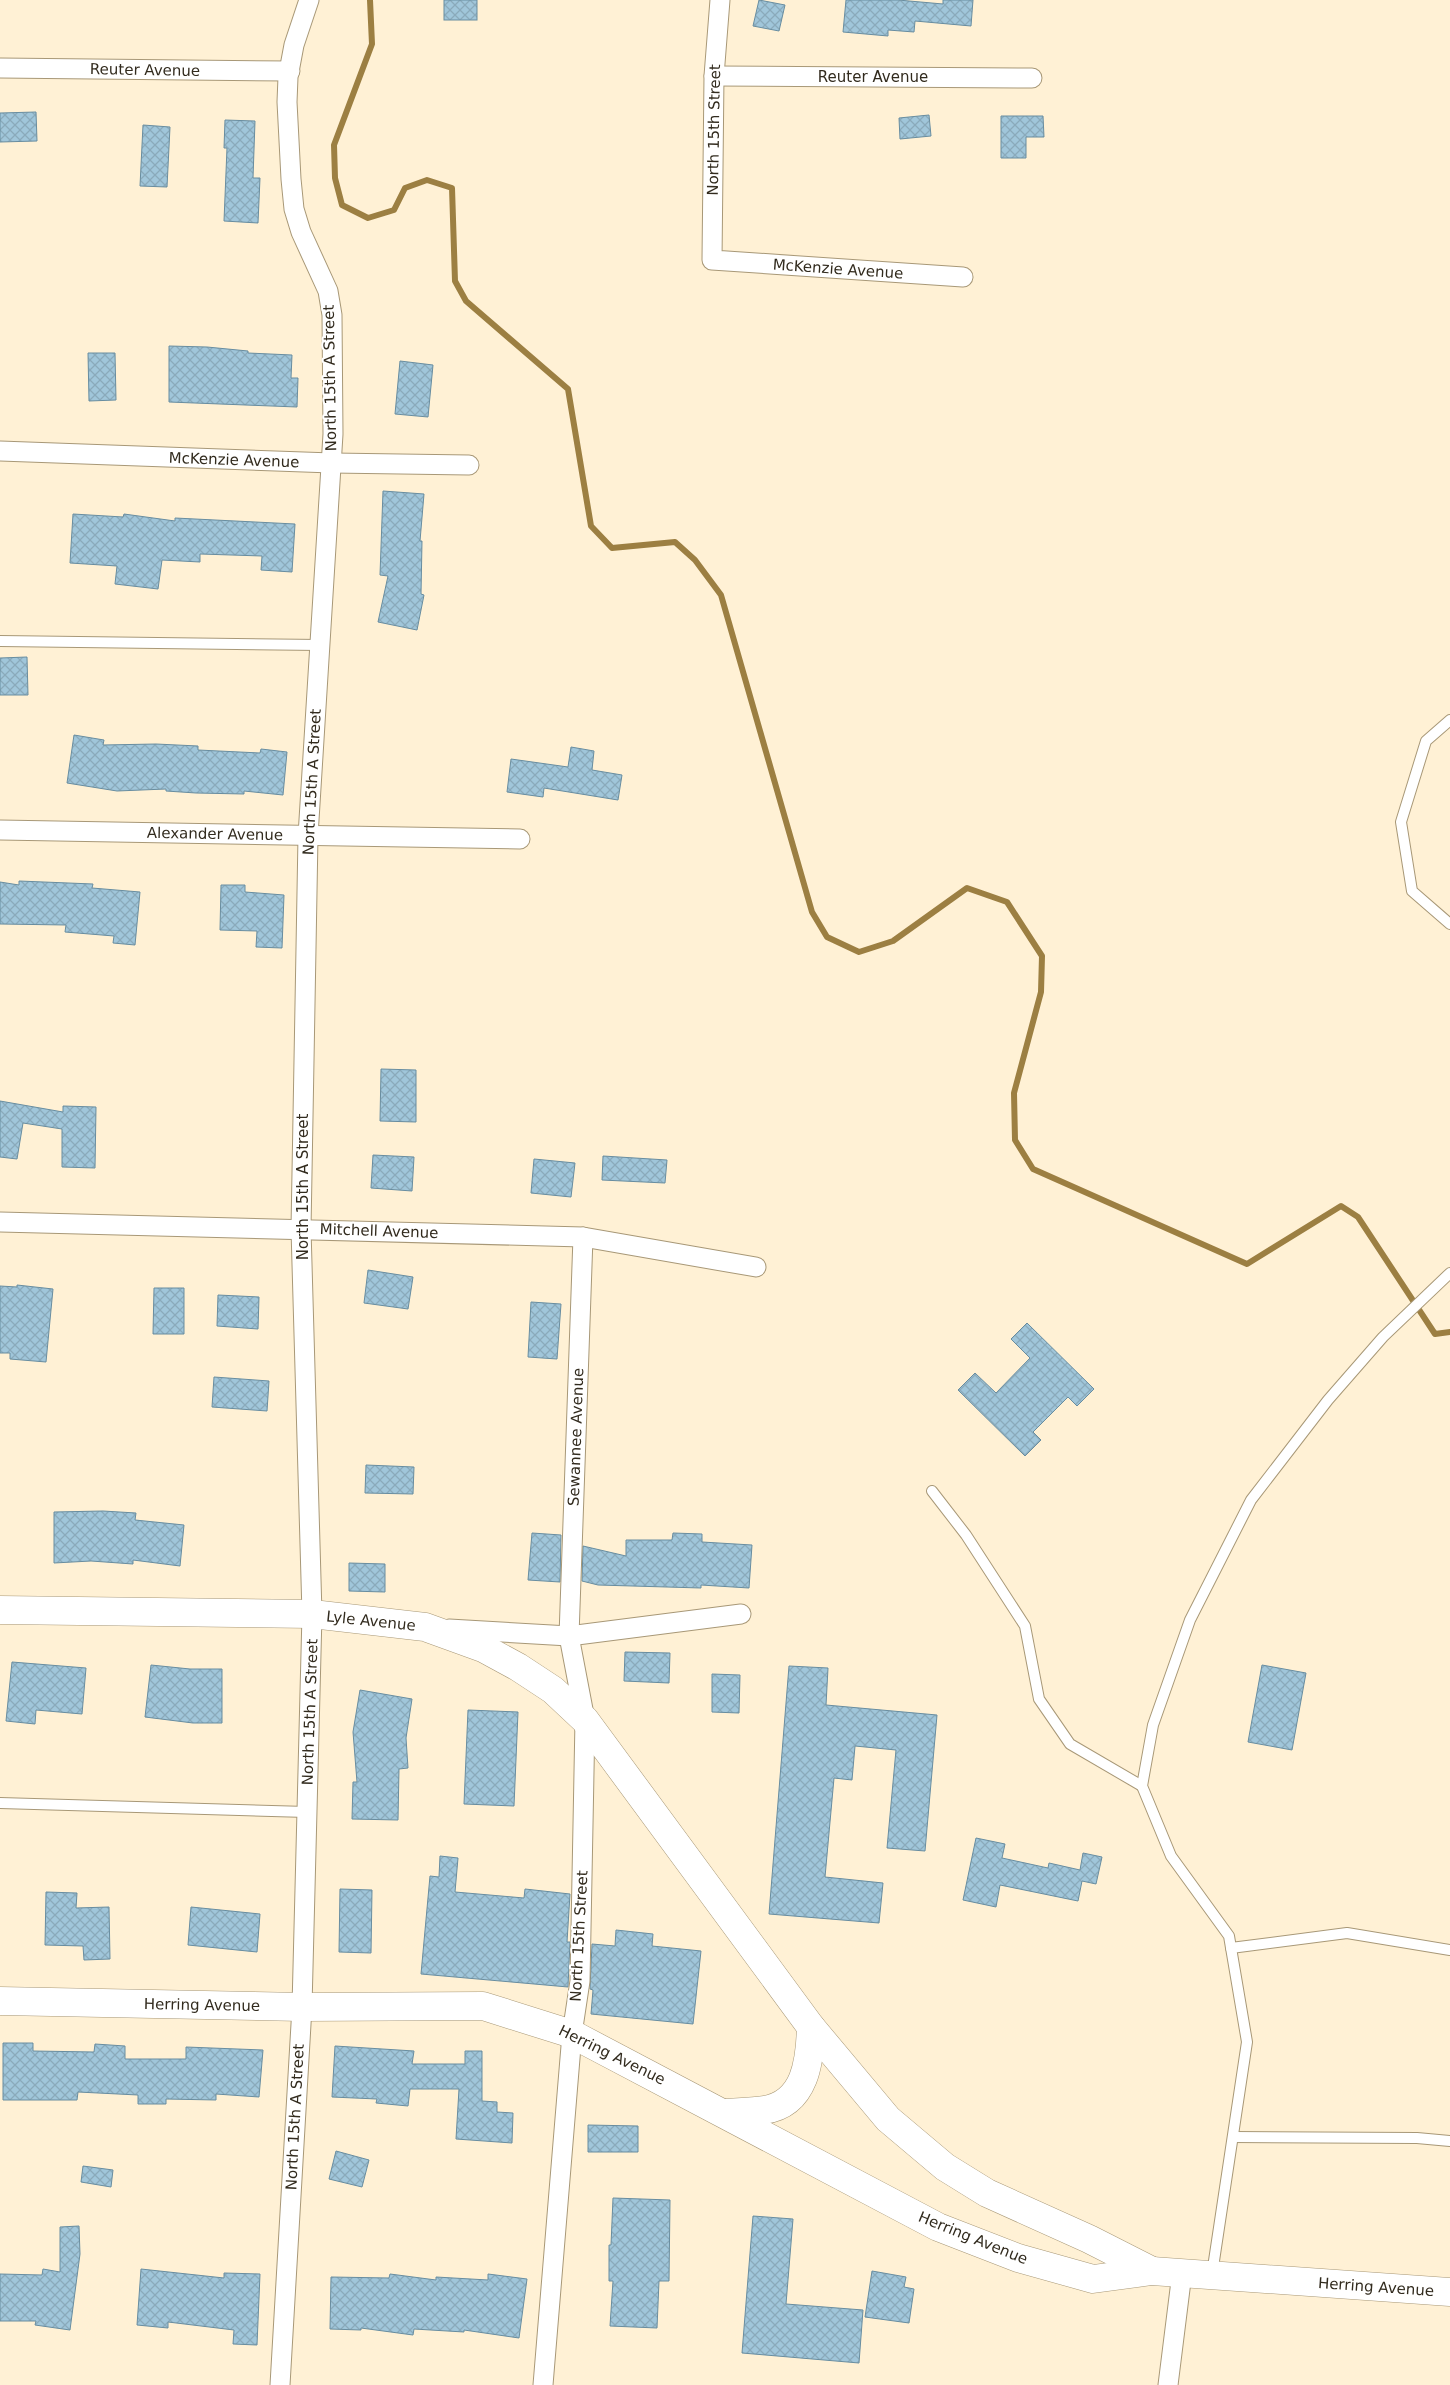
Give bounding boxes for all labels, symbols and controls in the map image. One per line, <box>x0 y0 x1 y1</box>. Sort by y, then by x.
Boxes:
street label: Reuter Avenue <box>90 60 200 80</box>
street label: North 15th Street <box>704 64 724 196</box>
street label: Reuter Avenue <box>818 68 928 86</box>
street label: McKenzie Avenue <box>772 255 904 283</box>
street label: North 15th A Street <box>320 304 340 451</box>
street label: McKenzie Avenue <box>168 449 300 471</box>
street label: North 15th A Street <box>299 708 325 856</box>
street label: Alexander Avenue <box>147 824 283 844</box>
street label: North 15th A Street <box>294 1114 312 1260</box>
street label: Mitchell Avenue <box>319 1220 439 1242</box>
street label: Sewannee Avenue <box>565 1368 587 1506</box>
street label: Lyle Avenue <box>325 1607 417 1635</box>
street label: North 15th A Street <box>298 1638 322 1786</box>
street label: North 15th Street <box>567 1870 591 2002</box>
street label: Herring Avenue <box>144 1995 260 2015</box>
street label: Herring Avenue <box>556 2021 668 2089</box>
street label: North 15th A Street <box>282 2043 308 2191</box>
street label: Herring Avenue <box>916 2208 1030 2268</box>
street label: Herring Avenue <box>1317 2274 1435 2300</box>

